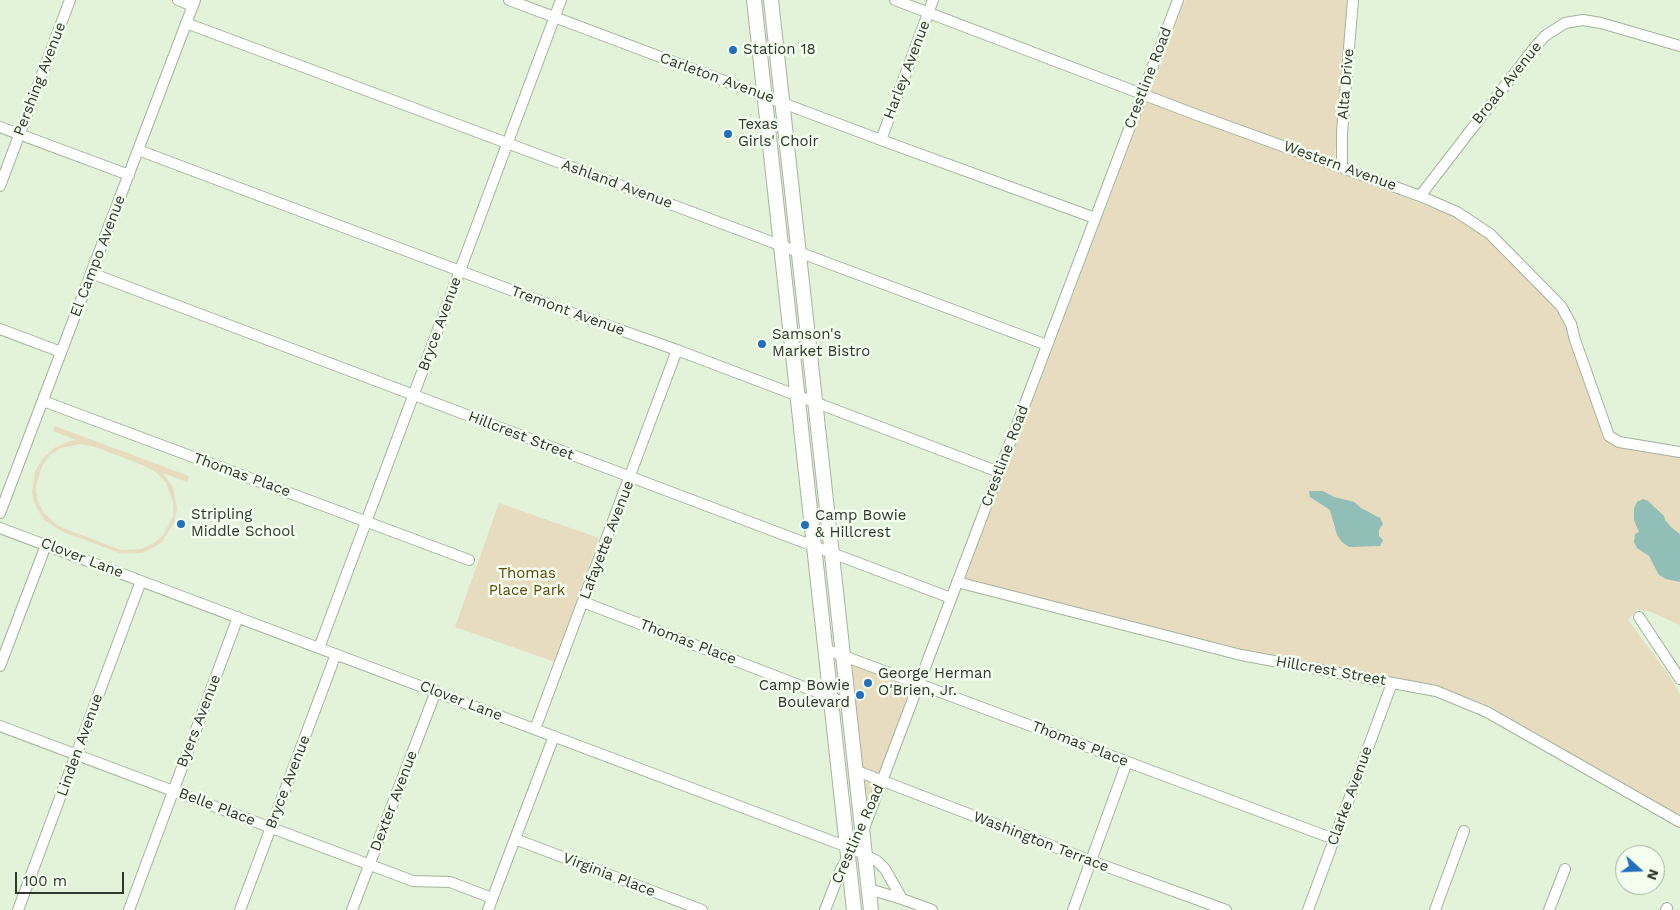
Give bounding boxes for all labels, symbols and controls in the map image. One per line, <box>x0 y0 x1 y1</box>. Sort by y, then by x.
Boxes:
street label: Harley Avenue <box>880 18 934 122</box>
street label: Pershing Avenue <box>10 20 70 138</box>
street label: Crestline Road <box>1120 25 1176 131</box>
street label: Broad Avenue <box>1468 38 1546 128</box>
place label: Station 18 <box>743 41 816 59</box>
marker: Station 18 <box>727 44 739 56</box>
street label: Alta Drive <box>1334 48 1358 120</box>
street label: Carleton Avenue <box>657 49 777 107</box>
place label: Texas Girls' Choir <box>738 116 819 151</box>
marker: Texas Girls' Choir <box>722 128 734 140</box>
street label: Western Avenue <box>1281 137 1399 195</box>
street label: Ashland Avenue <box>559 156 675 212</box>
street label: El Campo Avenue <box>66 193 130 319</box>
street label: Bryce Avenue <box>415 274 465 374</box>
street label: Tremont Avenue <box>509 282 627 340</box>
place label: Samson's Market Bistro <box>772 326 870 361</box>
marker: Samson's Market Bistro <box>756 338 768 350</box>
street label: Crestline Road <box>977 403 1033 509</box>
street label: Hillcrest Street <box>466 408 576 464</box>
street label: Thomas Place <box>191 449 293 501</box>
street label: Lafayette Avenue <box>576 478 638 602</box>
place label: Stripling Middle School <box>191 506 295 541</box>
place label: Camp Bowie & Hillcrest <box>815 507 906 542</box>
marker: Stripling Middle School <box>175 518 187 530</box>
marker: Camp Bowie & Hillcrest <box>799 519 811 531</box>
street label: Clover Lane <box>38 534 126 582</box>
park label: Thomas Place Park <box>489 565 565 600</box>
street label: Thomas Place <box>637 615 739 669</box>
street label: Hillcrest Street <box>1274 652 1388 690</box>
place label: George Herman O'Brien, Jr. <box>878 665 992 700</box>
street label: Byers Avenue <box>173 672 225 770</box>
street label: Clover Lane <box>417 677 505 725</box>
place label: Camp Bowie Boulevard <box>759 677 850 712</box>
marker: George Herman O'Brien, Jr. <box>862 677 874 689</box>
marker: Camp Bowie Boulevard <box>854 689 866 701</box>
street label: Linden Avenue <box>53 691 107 799</box>
street label: Thomas Place <box>1029 717 1131 771</box>
street label: Bryce Avenue <box>262 733 314 831</box>
street label: Clarke Avenue <box>1324 744 1376 848</box>
street label: Dexter Avenue <box>367 748 421 854</box>
street label: Crestline Road <box>828 781 888 887</box>
street label: Belle Place <box>176 784 258 830</box>
street label: Washington Terrace <box>971 808 1111 876</box>
north arrow <box>1615 845 1665 895</box>
street label: Virginia Place <box>560 849 658 901</box>
scale bar <box>18 862 126 894</box>
text: N <box>1644 867 1662 882</box>
text: 100 m <box>23 872 67 890</box>

